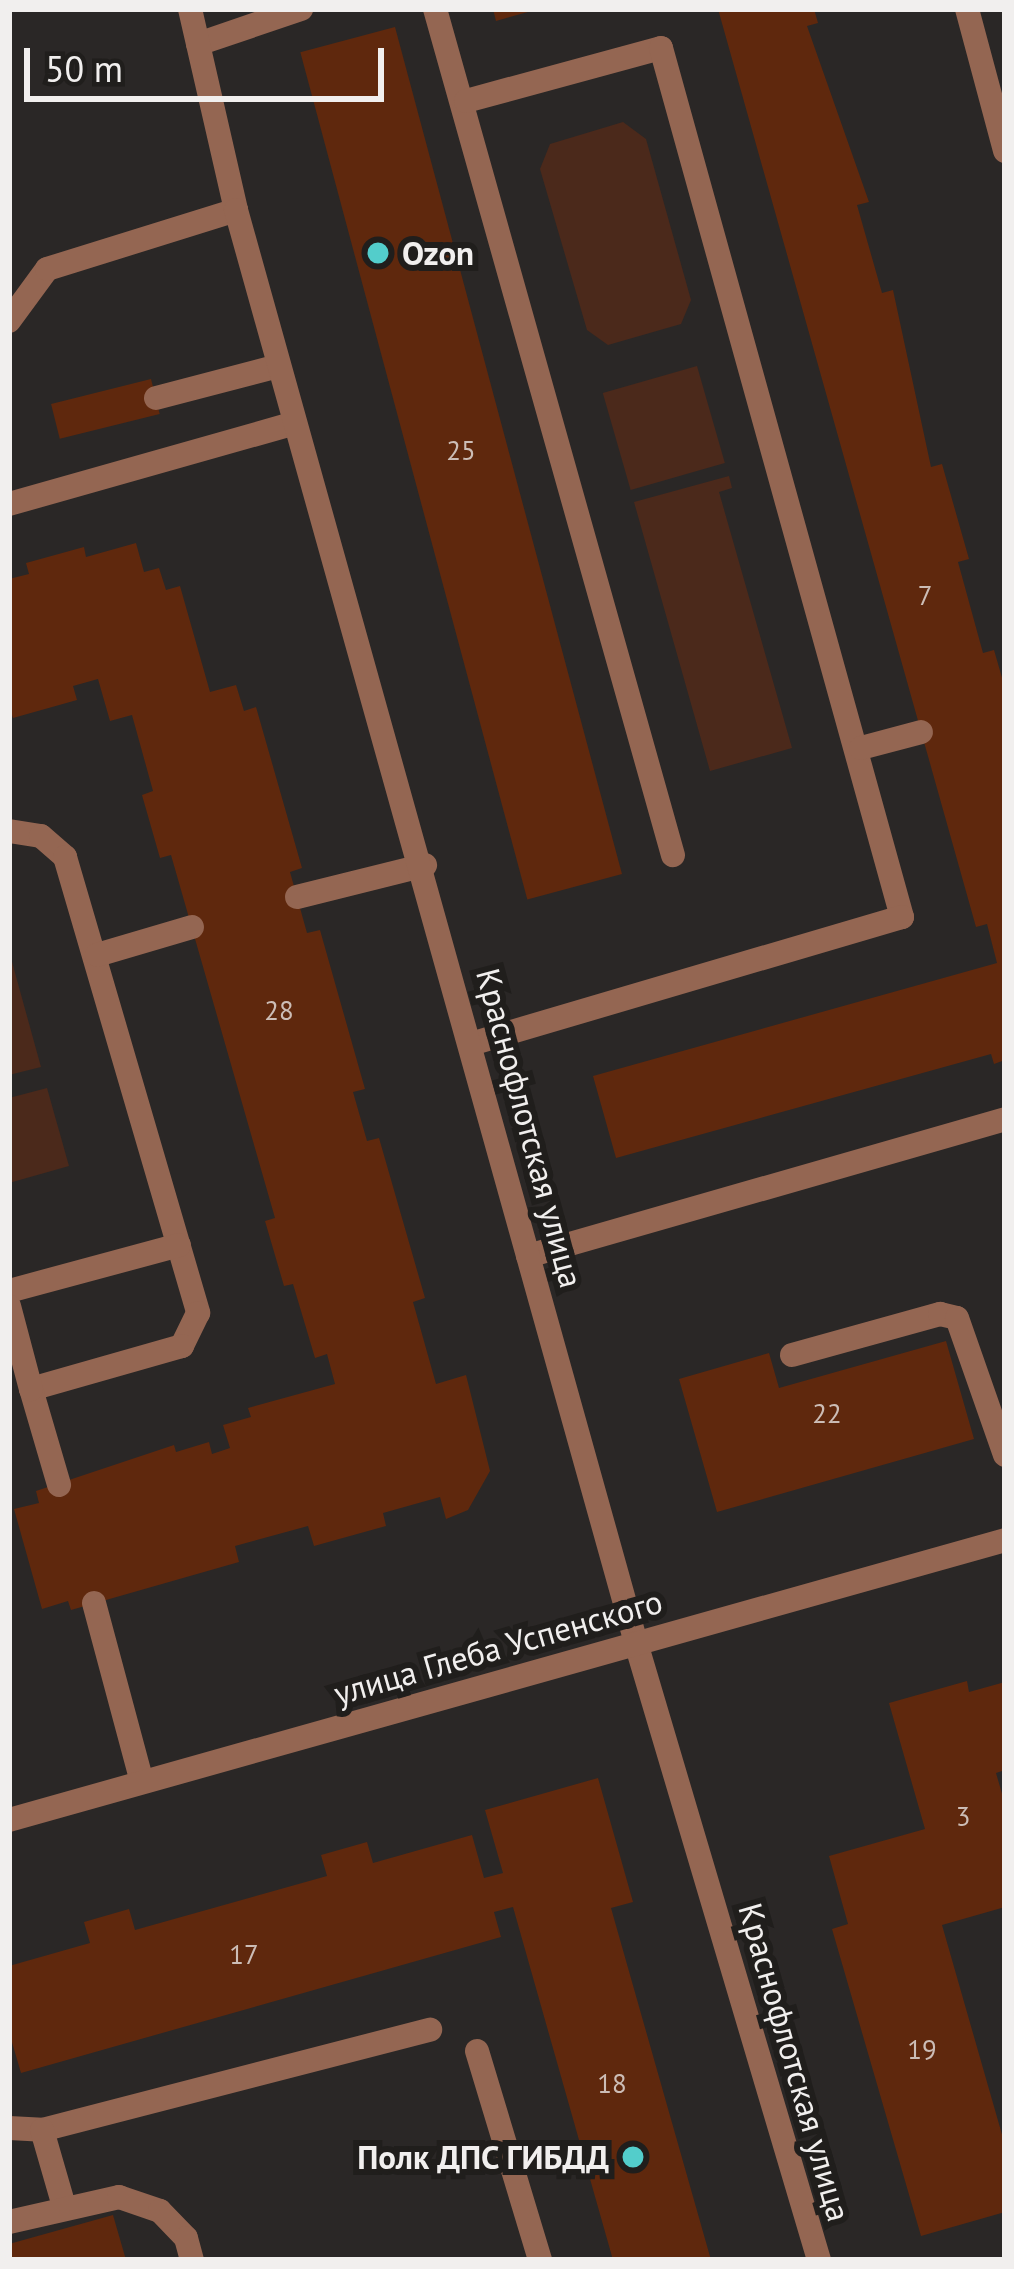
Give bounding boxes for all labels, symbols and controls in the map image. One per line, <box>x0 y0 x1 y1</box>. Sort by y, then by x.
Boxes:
scale bar <box>30 24 390 98</box>
text: 50 m <box>45 45 123 92</box>
place label: Ozon <box>402 233 474 273</box>
marker: Ozon <box>365 240 391 266</box>
house number: 25 <box>446 435 476 467</box>
house number: 7 <box>918 580 932 612</box>
street label: Краснофлотская улица <box>468 964 592 1292</box>
house number: 28 <box>264 995 294 1027</box>
house number: 22 <box>812 1398 842 1430</box>
street label: улица Глеба Успенского <box>329 1581 667 1713</box>
house number: 3 <box>956 1801 970 1833</box>
street label: Краснофлотская улица <box>731 1898 859 2226</box>
house number: 17 <box>229 1939 259 1971</box>
house number: 19 <box>907 2034 937 2066</box>
house number: 18 <box>597 2068 627 2100</box>
place label: Полк ДПС ГИБДД <box>356 2137 609 2177</box>
marker: Полк ДПС ГИБДД <box>620 2144 646 2170</box>

